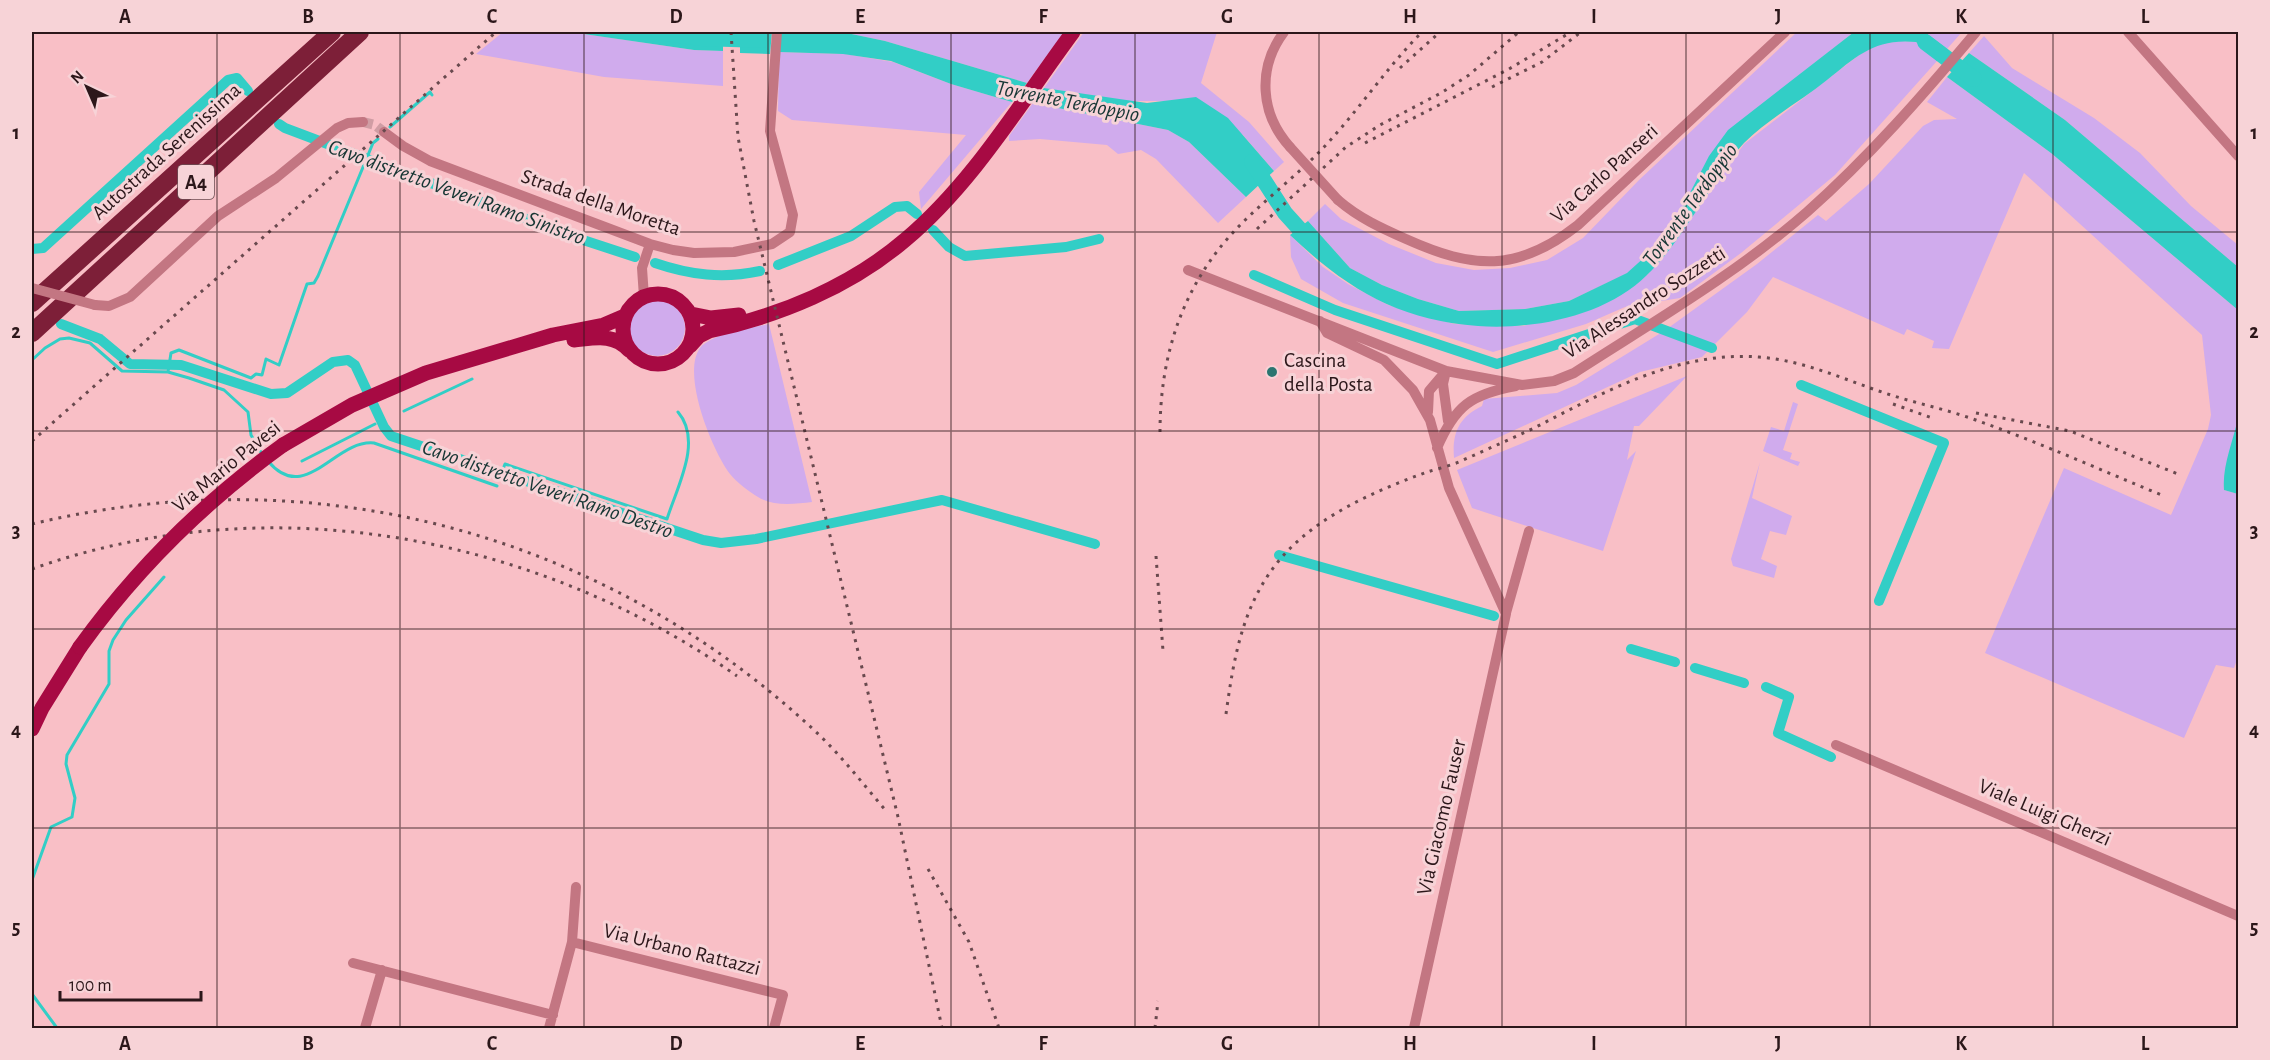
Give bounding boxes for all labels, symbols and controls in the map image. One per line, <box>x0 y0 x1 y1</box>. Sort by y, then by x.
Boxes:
text: A <box>119 7 131 27</box>
text: B <box>302 7 314 27</box>
text: C <box>487 7 498 27</box>
text: D <box>669 7 683 27</box>
text: E <box>855 7 865 27</box>
text: F <box>1038 7 1048 27</box>
text: G <box>1221 7 1233 27</box>
text: H <box>1403 7 1417 27</box>
text: I <box>1591 7 1597 27</box>
text: J <box>1775 7 1781 27</box>
text: K <box>1955 7 1967 27</box>
text: L <box>2141 7 2150 27</box>
north arrow <box>57 57 117 117</box>
text: N <box>68 67 87 87</box>
water label: Torrente Terdoppio <box>994 76 1141 127</box>
street label: Autostrada Serenissima <box>88 79 245 224</box>
street label: Via Carlo Panseri <box>1547 120 1662 227</box>
text: 1 <box>12 123 20 143</box>
text: 1 <box>2250 123 2258 143</box>
water label: Cavo distretto Veveri Ramo Sinistro <box>325 135 588 249</box>
water label: Torrente Terdoppio <box>1638 139 1742 270</box>
road number: A4 <box>178 165 214 199</box>
street label: Strada della Moretta <box>519 165 683 240</box>
street label: Via Alessandro Sozzetti <box>1559 242 1729 363</box>
text: 2 <box>11 322 21 342</box>
text: 2 <box>2249 322 2259 342</box>
place label: Cascina della Posta <box>1284 350 1373 395</box>
marker: Cascina della Posta <box>1265 365 1279 379</box>
street label: Via Mario Pavesi <box>168 417 284 516</box>
water label: Cavo distretto Veveri Ramo Destro <box>420 436 676 542</box>
text: 3 <box>12 521 20 541</box>
text: 3 <box>2250 521 2258 541</box>
text: 4 <box>11 720 21 740</box>
text: 4 <box>2249 720 2259 740</box>
street label: Via Giacomo Fauser <box>1413 737 1470 897</box>
street label: Viale Luigi Gherzi <box>1975 775 2114 850</box>
text: 5 <box>12 918 20 938</box>
text: 5 <box>2250 918 2258 938</box>
street label: Via Urbano Rattazzi <box>601 920 763 979</box>
scale bar <box>60 964 201 1002</box>
text: 100 m <box>69 977 112 995</box>
text: A <box>119 1034 131 1054</box>
text: B <box>302 1034 314 1054</box>
text: C <box>487 1034 498 1054</box>
text: D <box>669 1034 683 1054</box>
text: E <box>855 1034 865 1054</box>
text: F <box>1038 1034 1048 1054</box>
text: G <box>1221 1034 1233 1054</box>
text: H <box>1403 1034 1417 1054</box>
text: I <box>1591 1034 1597 1054</box>
text: J <box>1775 1034 1781 1054</box>
text: K <box>1955 1034 1967 1054</box>
text: L <box>2141 1034 2150 1054</box>

